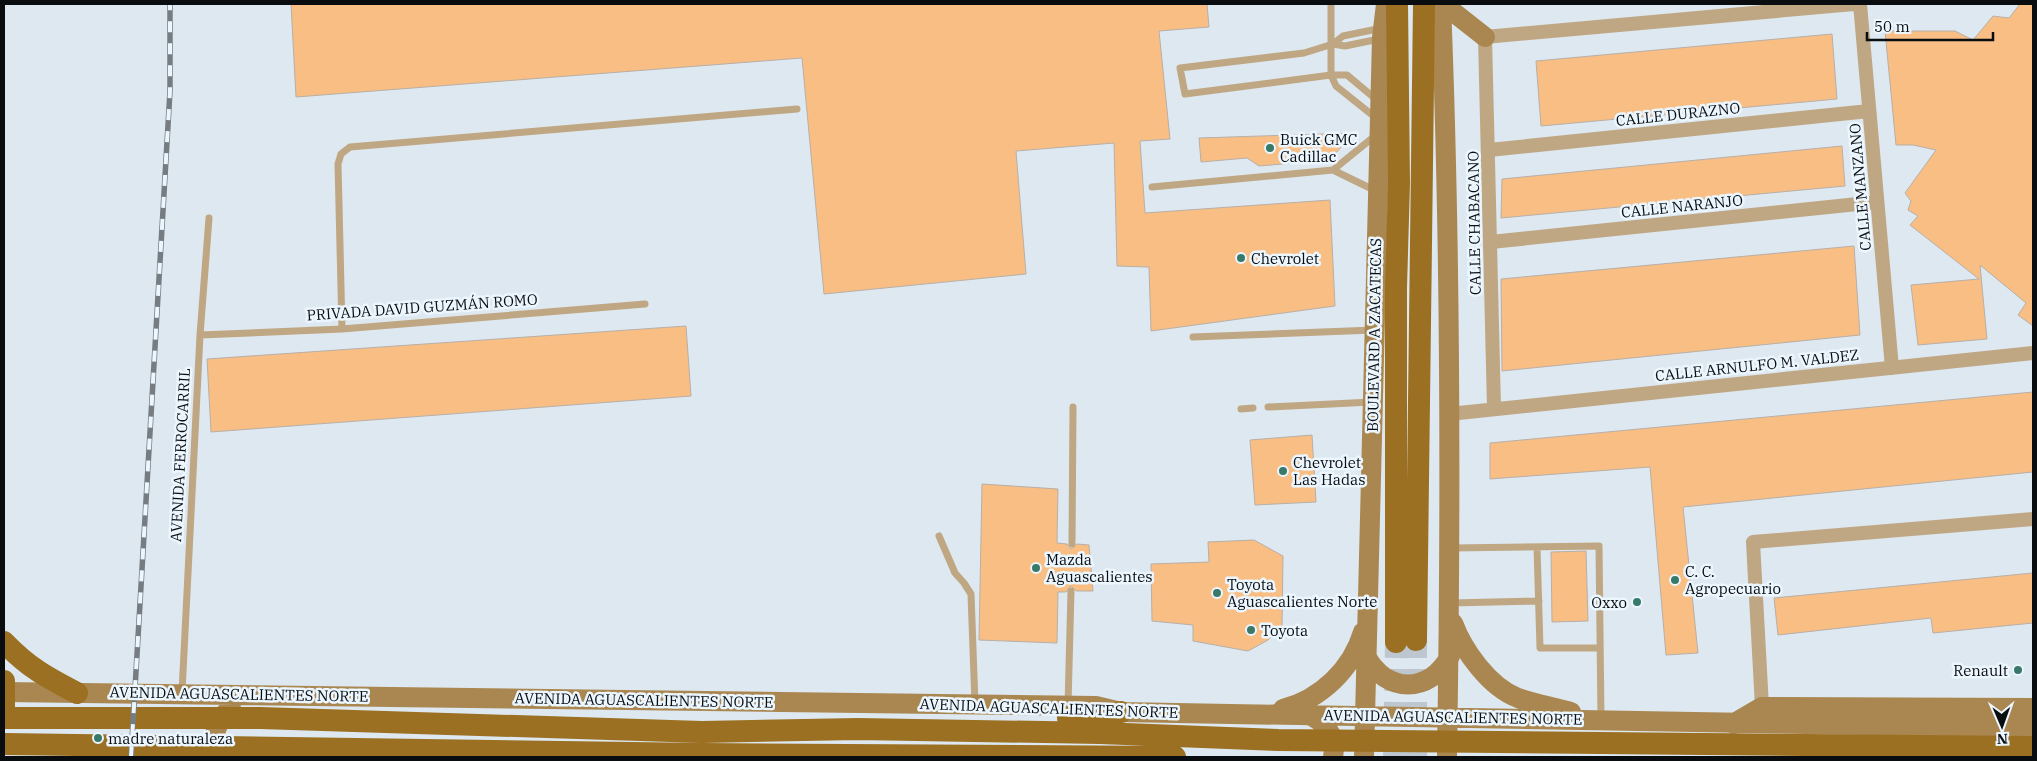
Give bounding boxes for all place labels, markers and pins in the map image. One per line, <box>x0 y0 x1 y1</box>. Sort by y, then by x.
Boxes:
place label: Buick GMC Cadillac <box>1280 130 1358 166</box>
marker: Buick GMC Cadillac <box>1264 142 1276 154</box>
place label: Chevrolet <box>1251 249 1319 268</box>
marker: Chevrolet <box>1235 252 1247 264</box>
place label: Chevrolet Las Hadas <box>1293 453 1366 489</box>
marker: Chevrolet Las Hadas <box>1277 465 1289 477</box>
place label: Mazda Aguascalientes <box>1046 550 1153 586</box>
marker: Mazda Aguascalientes <box>1030 562 1042 574</box>
place label: C. C. Agropecuario <box>1685 562 1781 598</box>
marker: C. C. Agropecuario <box>1669 574 1681 586</box>
place label: Toyota Aguascalientes Norte <box>1227 575 1377 611</box>
marker: Toyota Aguascalientes Norte <box>1211 587 1223 599</box>
place label: Oxxo <box>1591 593 1627 612</box>
marker: Oxxo <box>1631 596 1643 608</box>
place label: Toyota <box>1261 621 1308 640</box>
marker: Toyota <box>1245 624 1257 636</box>
place label: Renault <box>1953 661 2008 680</box>
marker: Renault <box>2012 664 2024 676</box>
place label: madre naturaleza <box>108 729 233 748</box>
marker: madre naturaleza <box>92 732 104 744</box>

